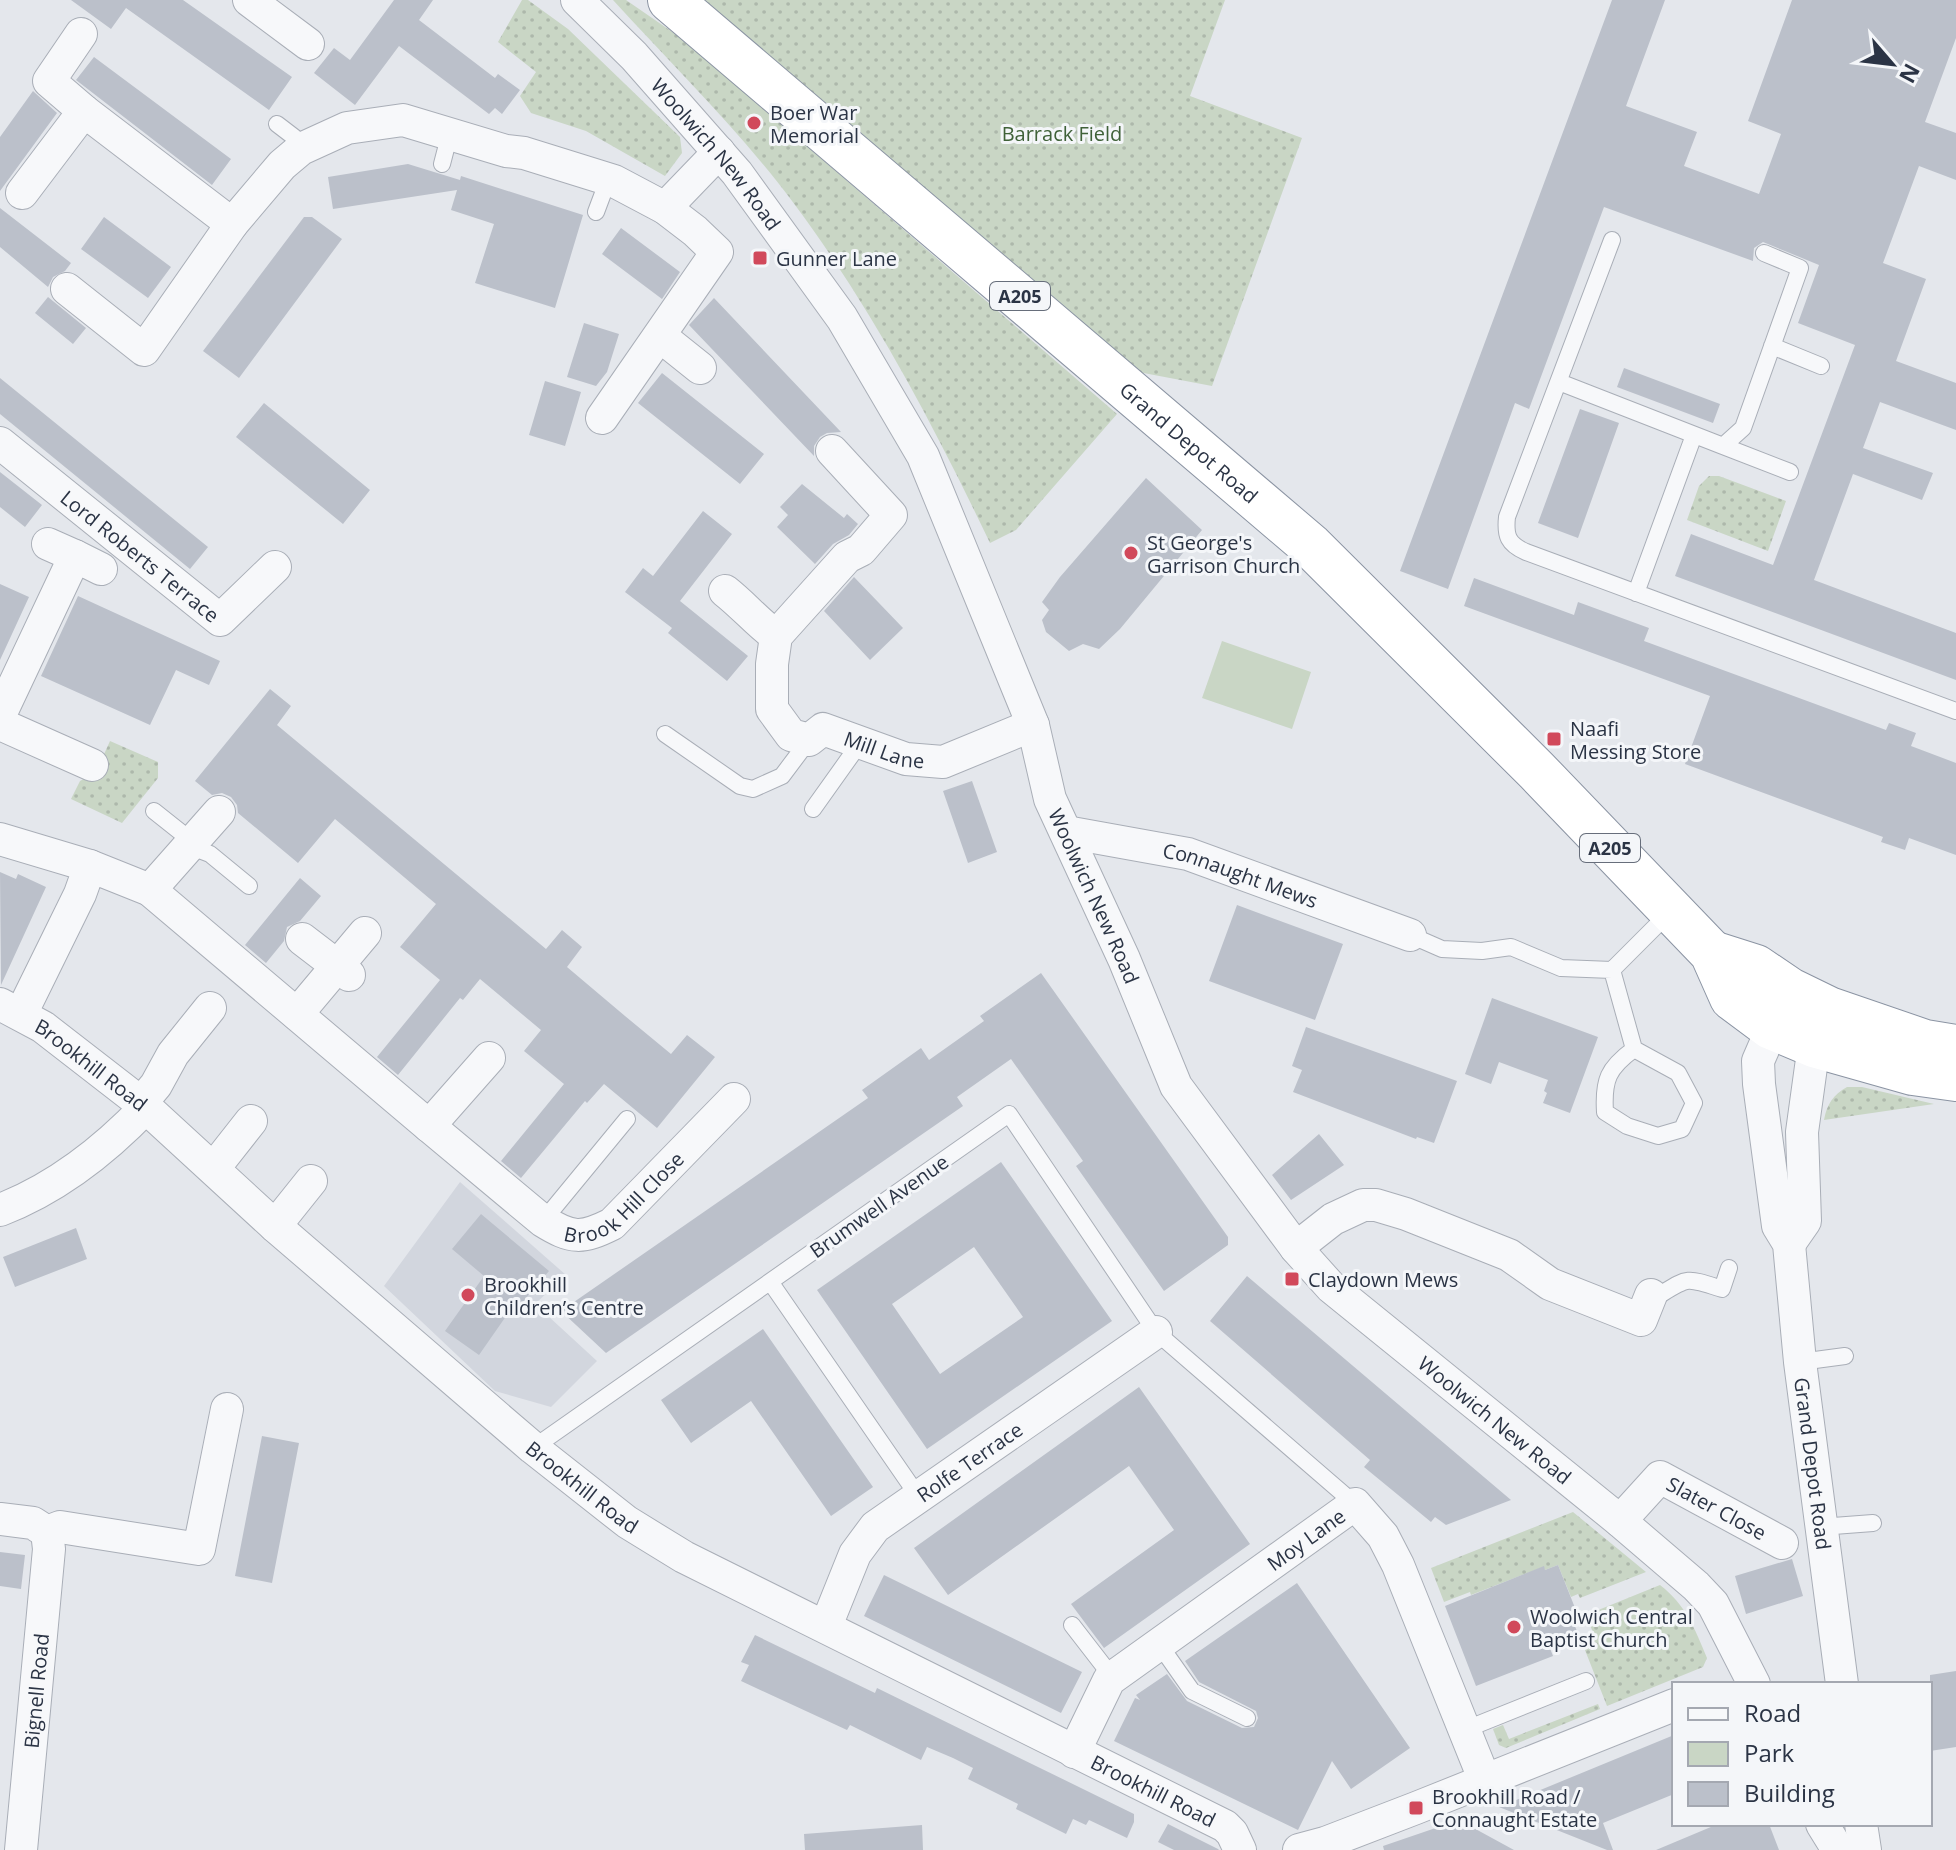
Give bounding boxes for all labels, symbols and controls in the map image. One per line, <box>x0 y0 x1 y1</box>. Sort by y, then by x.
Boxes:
north arrow <box>1852 24 1932 104</box>
text: N <box>1893 59 1928 89</box>
street label: Woolwich New Road <box>646 72 787 235</box>
place label: Boer War Memorial <box>770 99 859 149</box>
marker: Boer War Memorial <box>745 114 763 132</box>
park label: Barrack Field <box>1002 120 1122 147</box>
place label: Gunner Lane <box>776 245 897 272</box>
marker: Gunner Lane <box>751 249 769 267</box>
road number: A205 <box>990 282 1050 310</box>
street label: Grand Depot Road <box>1114 376 1264 509</box>
street label: Lord Roberts Terrace <box>55 484 225 628</box>
place label: St George's Garrison Church <box>1147 529 1300 579</box>
marker: St George's Garrison Church <box>1122 544 1140 562</box>
place label: Naafi Messing Store <box>1570 715 1701 765</box>
street label: Mill Lane <box>840 724 926 774</box>
marker: Naafi Messing Store <box>1545 730 1563 748</box>
street label: Woolwich New Road <box>1043 804 1146 988</box>
road number: A205 <box>1580 834 1640 862</box>
street label: Connaught Mews <box>1161 836 1321 914</box>
street label: Brookhill Road <box>31 1012 153 1117</box>
street label: Brook Hill Close <box>562 1145 689 1249</box>
street label: Brumwell Avenue <box>804 1148 954 1264</box>
place label: Claydown Mews <box>1308 1266 1458 1293</box>
marker: Claydown Mews <box>1283 1270 1301 1288</box>
place label: Brookhill Children’s Centre <box>484 1271 644 1321</box>
marker: Brookhill Children’s Centre <box>459 1286 477 1304</box>
street label: Woolwich New Road <box>1413 1350 1577 1490</box>
street label: Grand Depot Road <box>1789 1376 1838 1551</box>
street label: Rolfe Terrace <box>911 1415 1028 1508</box>
street label: Brookhill Road <box>521 1434 644 1539</box>
street label: Slater Close <box>1662 1470 1771 1546</box>
street label: Moy Lane <box>1261 1502 1350 1576</box>
place label: Woolwich Central Baptist Church <box>1530 1603 1693 1653</box>
marker: Woolwich Central Baptist Church <box>1505 1618 1523 1636</box>
street label: Bignell Road <box>17 1632 55 1749</box>
legend <box>1672 1682 1932 1826</box>
text: Road <box>1744 1696 1801 1729</box>
text: Park <box>1744 1736 1795 1769</box>
street label: Brookhill Road <box>1087 1748 1221 1833</box>
text: Building <box>1744 1776 1835 1809</box>
place label: Brookhill Road / Connaught Estate <box>1432 1783 1597 1833</box>
marker: Brookhill Road / Connaught Estate <box>1407 1799 1425 1817</box>

